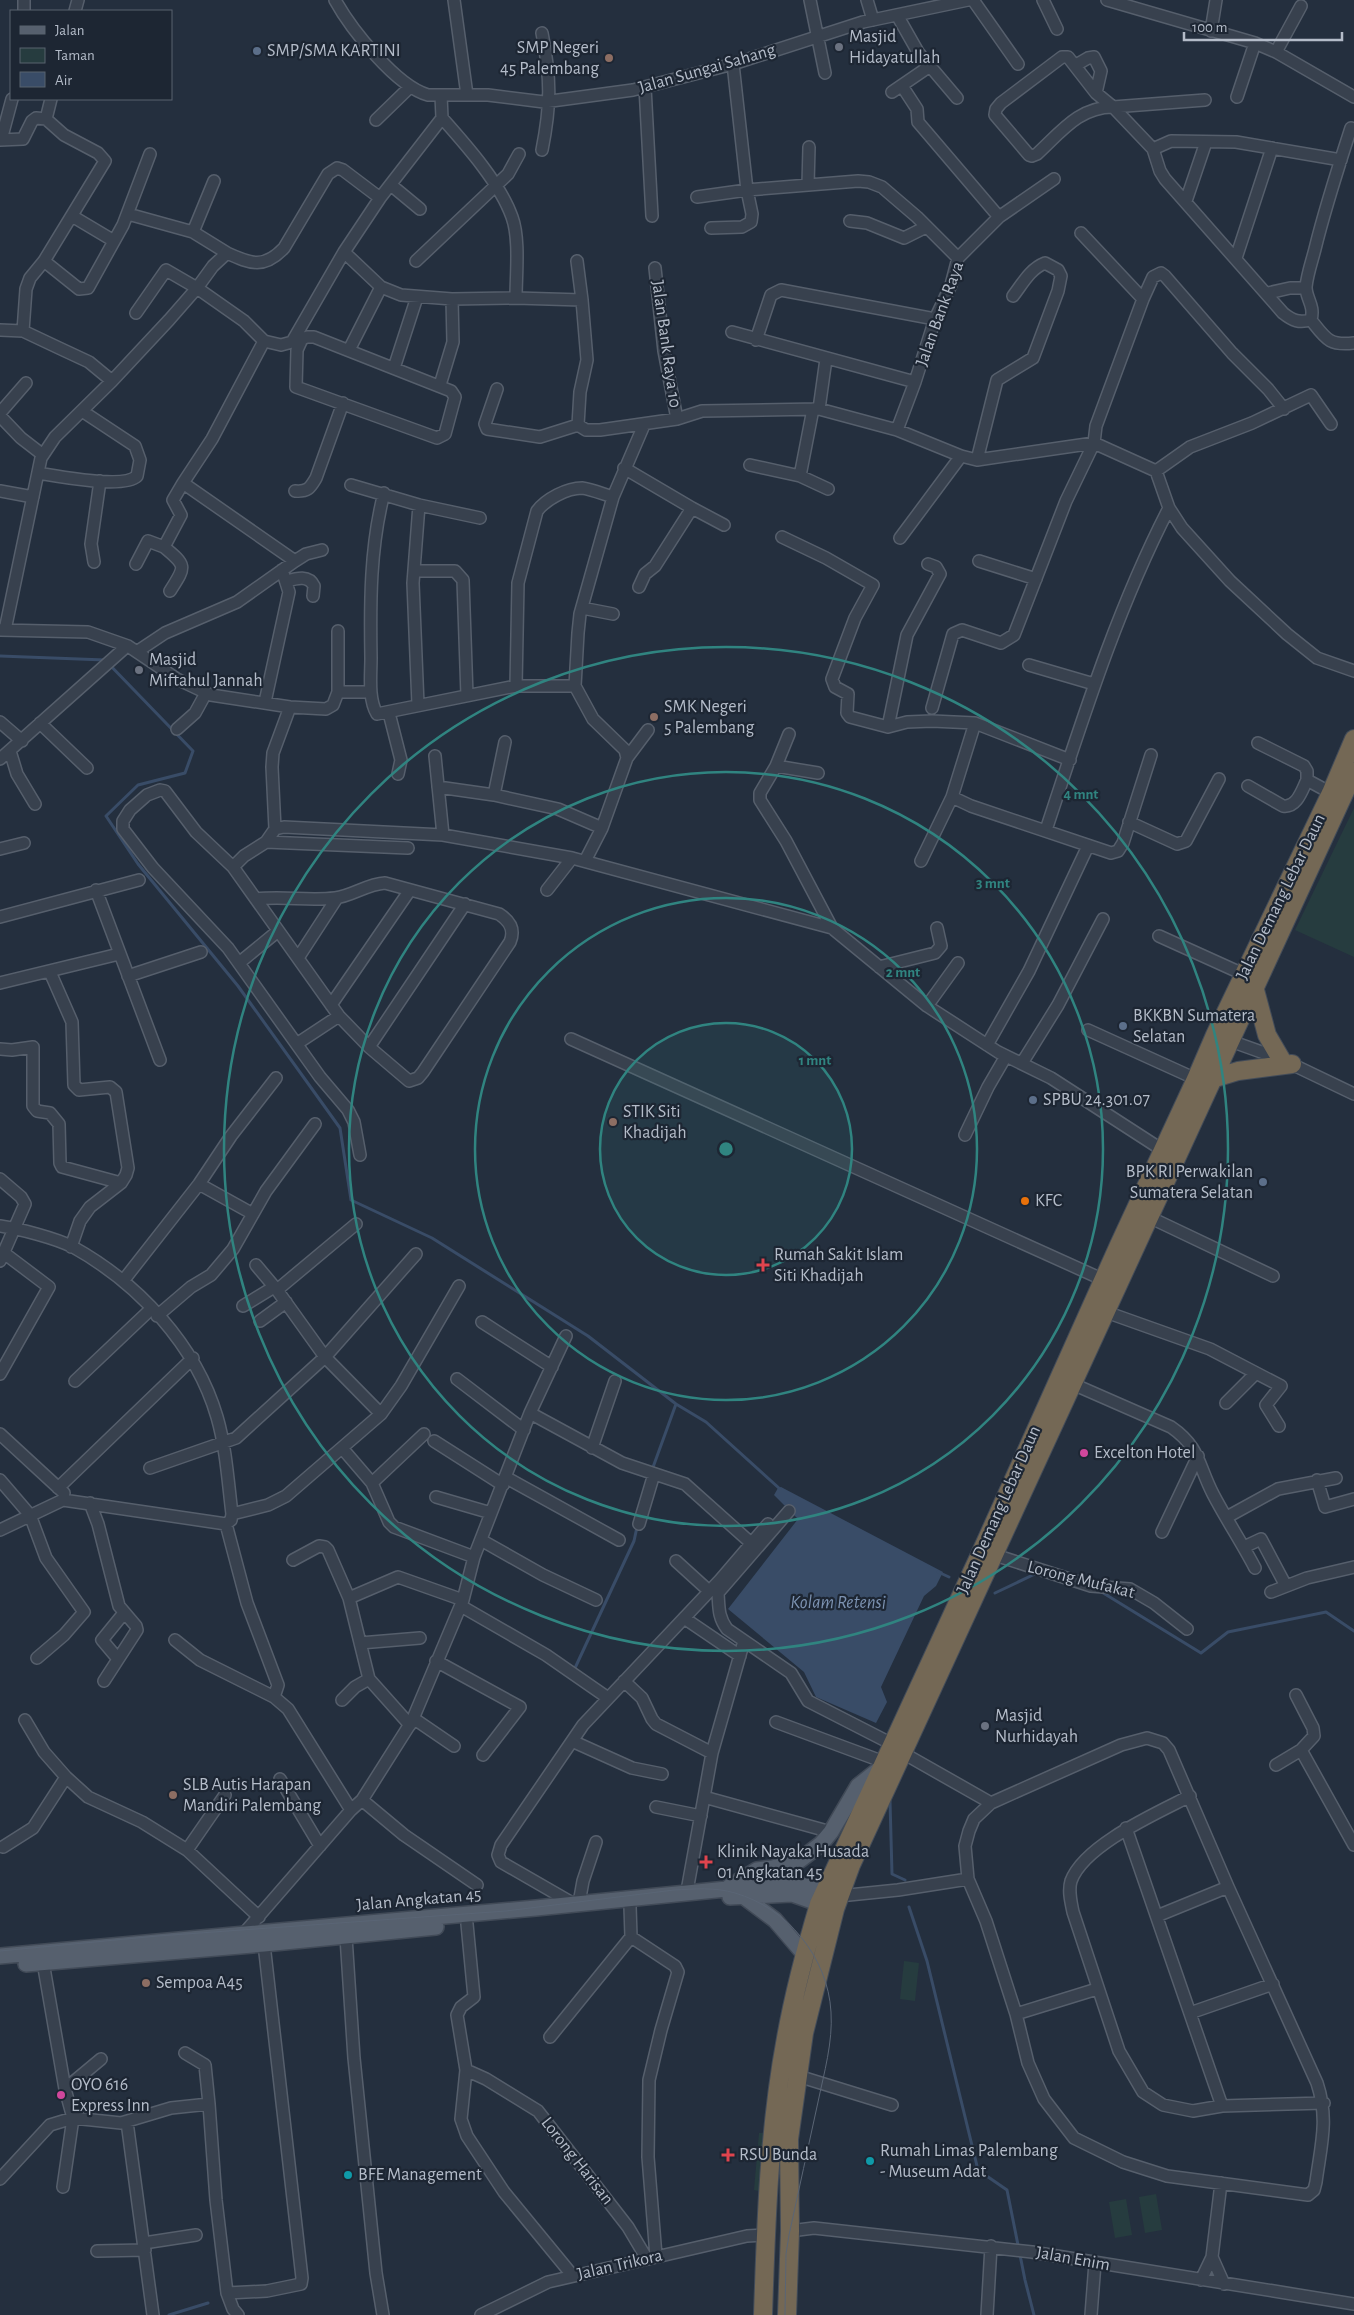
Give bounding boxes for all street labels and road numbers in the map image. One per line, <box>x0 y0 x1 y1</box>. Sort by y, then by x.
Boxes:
street label: Jalan Sungai Sahang <box>637 41 778 97</box>
street label: Jalan Bank Raya <box>913 259 967 369</box>
street label: Jalan Bank Raya 10 <box>648 279 684 409</box>
street label: Jalan Demang Lebar Daun <box>1233 811 1329 983</box>
street label: Jalan Demang Lebar Daun <box>954 1423 1044 1597</box>
street label: Lorong Mufakat <box>1026 1558 1137 1602</box>
street label: Jalan Angkatan 45 <box>356 1886 482 1914</box>
street label: Lorong Harisan <box>537 2114 617 2208</box>
street label: Jalan Enim <box>1035 2244 1111 2274</box>
street label: Jalan Trikora <box>576 2246 664 2284</box>

